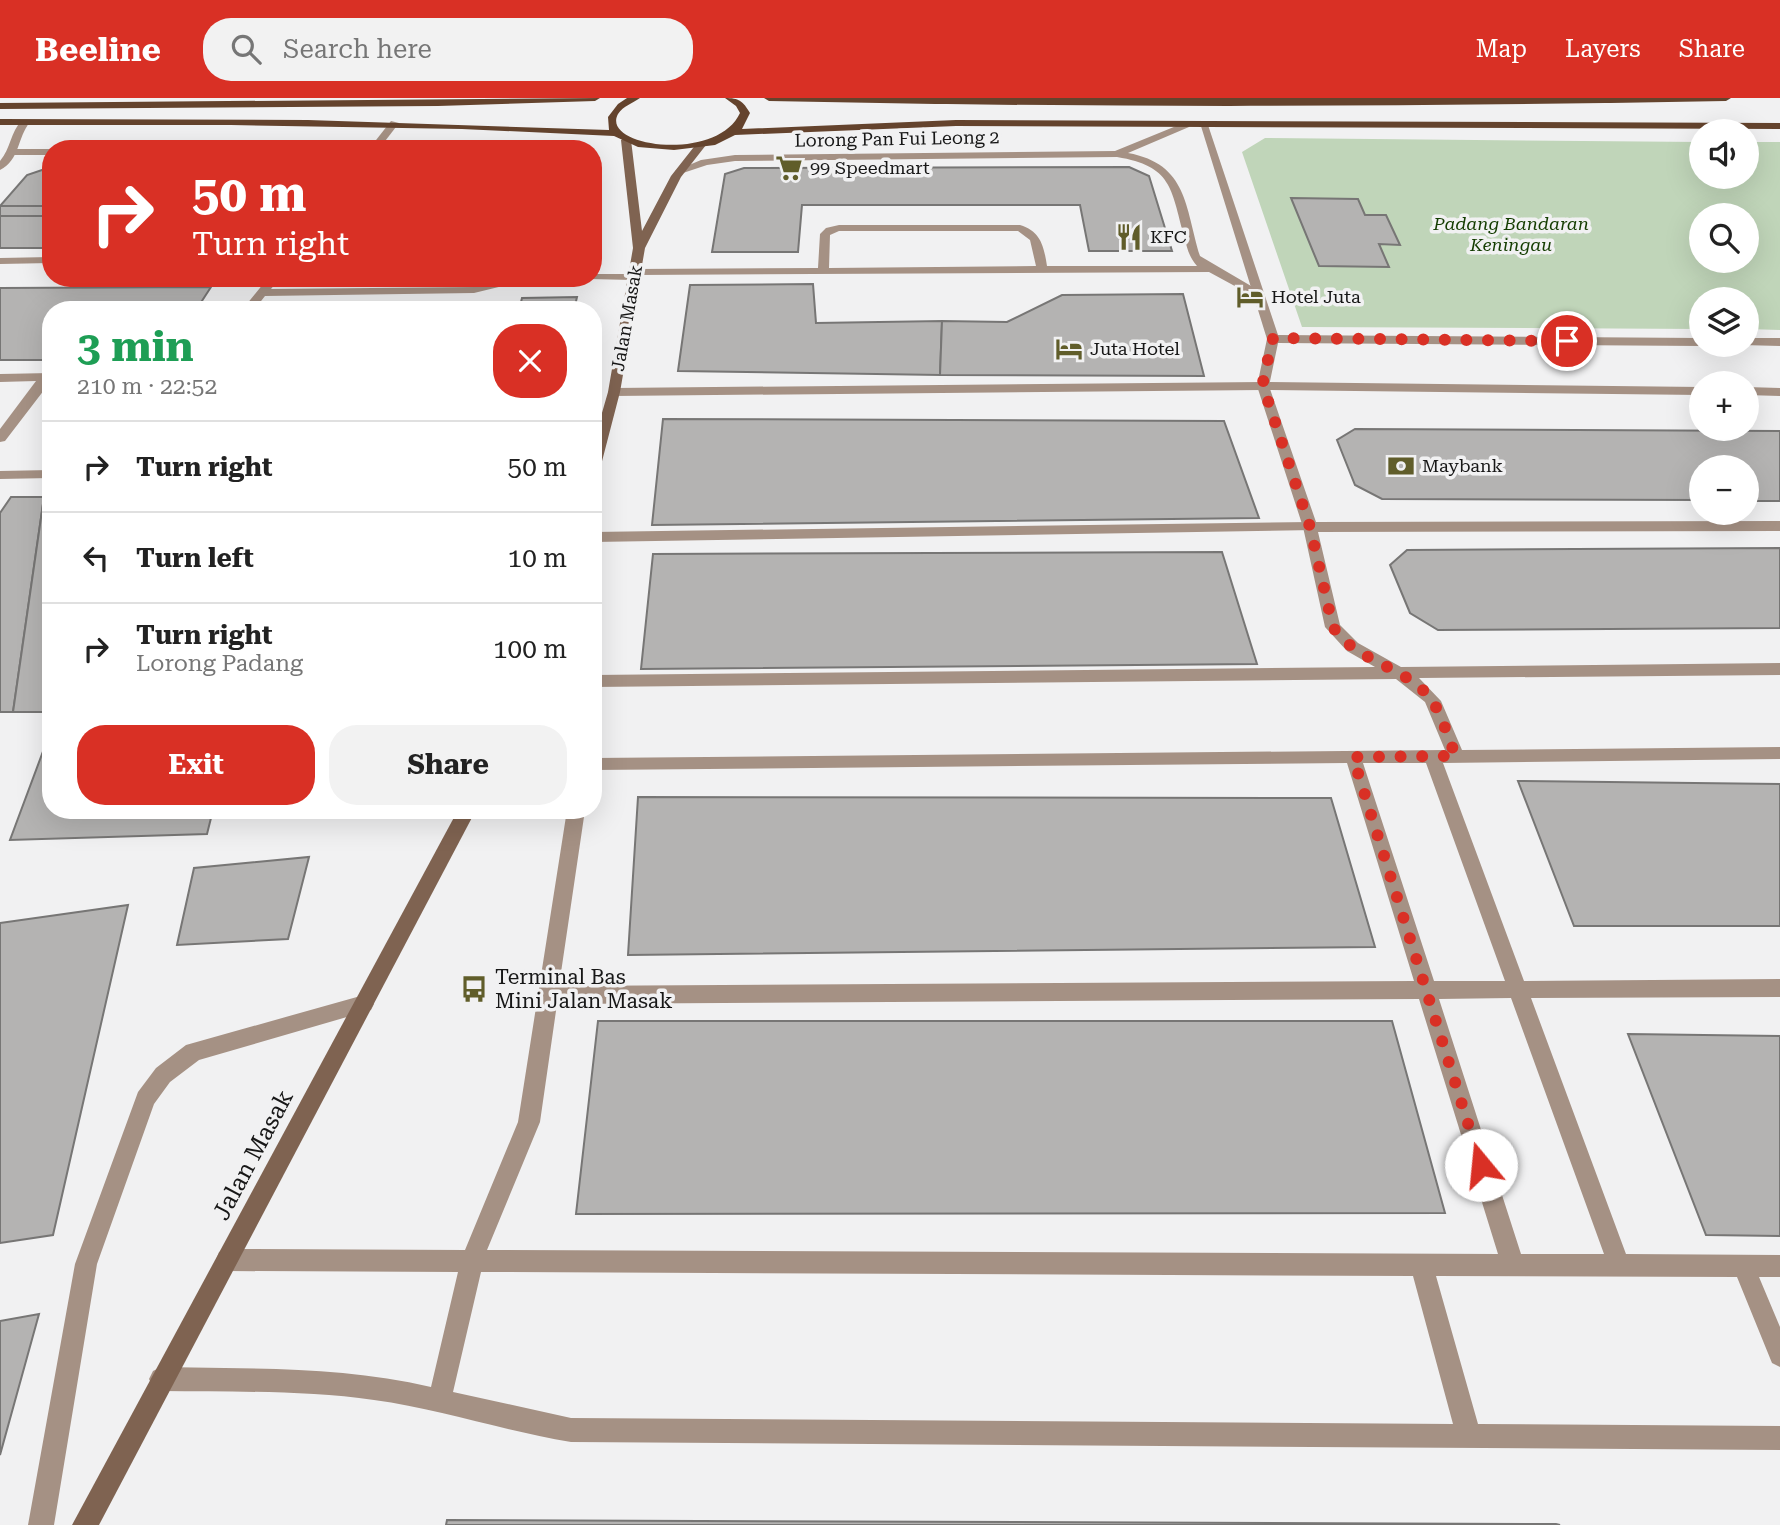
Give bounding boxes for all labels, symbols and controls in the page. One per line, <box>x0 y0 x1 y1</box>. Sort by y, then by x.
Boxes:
search box <box>203 18 693 81</box>
text: Beeline <box>35 30 161 69</box>
icon: search <box>227 30 265 68</box>
text: Search here <box>283 34 432 64</box>
text: Map <box>1476 35 1527 63</box>
text: Layers <box>1565 35 1641 63</box>
text: Share <box>1679 35 1745 63</box>
map controls <box>1689 119 1759 525</box>
button: sound <box>1689 119 1759 189</box>
street label: Lorong Pan Fui Leong 2 <box>794 126 1000 151</box>
supermarket icon: 99 Speedmart <box>774 153 804 183</box>
place label: 99 Speedmart <box>810 157 930 178</box>
text: 50 m <box>192 166 307 223</box>
icon: right <box>77 168 168 259</box>
button: search <box>1689 203 1759 273</box>
park label: Padang Bandaran Keningau <box>1432 213 1589 255</box>
restaurant icon: KFC <box>1114 222 1144 252</box>
text: Turn right <box>192 225 349 263</box>
place label: KFC <box>1150 226 1187 247</box>
street label: Jalan Masak <box>607 263 646 373</box>
hotel icon: Hotel Juta <box>1235 282 1265 312</box>
place label: Hotel Juta <box>1271 286 1361 307</box>
button: layers <box>1689 287 1759 357</box>
pin <box>1537 311 1597 371</box>
text: 3 min <box>77 322 194 371</box>
icon: arrive <box>1548 322 1586 360</box>
button: close <box>493 324 567 398</box>
hotel icon: Juta Hotel <box>1054 334 1084 364</box>
place label: Juta Hotel <box>1090 338 1180 359</box>
button: + <box>1689 371 1759 441</box>
text: 210 m · 22:52 <box>77 373 217 400</box>
icon: right <box>77 448 115 486</box>
bank icon: Maybank <box>1386 451 1416 481</box>
text: Turn right <box>136 452 272 482</box>
text: 50 m <box>508 452 567 482</box>
place label: Maybank <box>1422 455 1503 476</box>
button: − <box>1689 455 1759 525</box>
icon: left <box>77 539 115 577</box>
text: Turn left <box>136 543 254 573</box>
text: 10 m <box>508 543 567 573</box>
text: Turn right <box>136 620 272 650</box>
icon: right <box>77 630 115 668</box>
text: 100 m <box>493 634 567 664</box>
text: Lorong Padang <box>136 650 303 677</box>
button: Exit <box>77 725 315 805</box>
button: Share <box>329 725 567 805</box>
place label: Terminal Bas Mini Jalan Masak <box>495 965 672 1013</box>
bus stop icon: Terminal Bas Mini Jalan Masak <box>459 974 489 1004</box>
street label: Jalan Masak <box>207 1085 299 1225</box>
position arrow <box>1444 1128 1518 1202</box>

